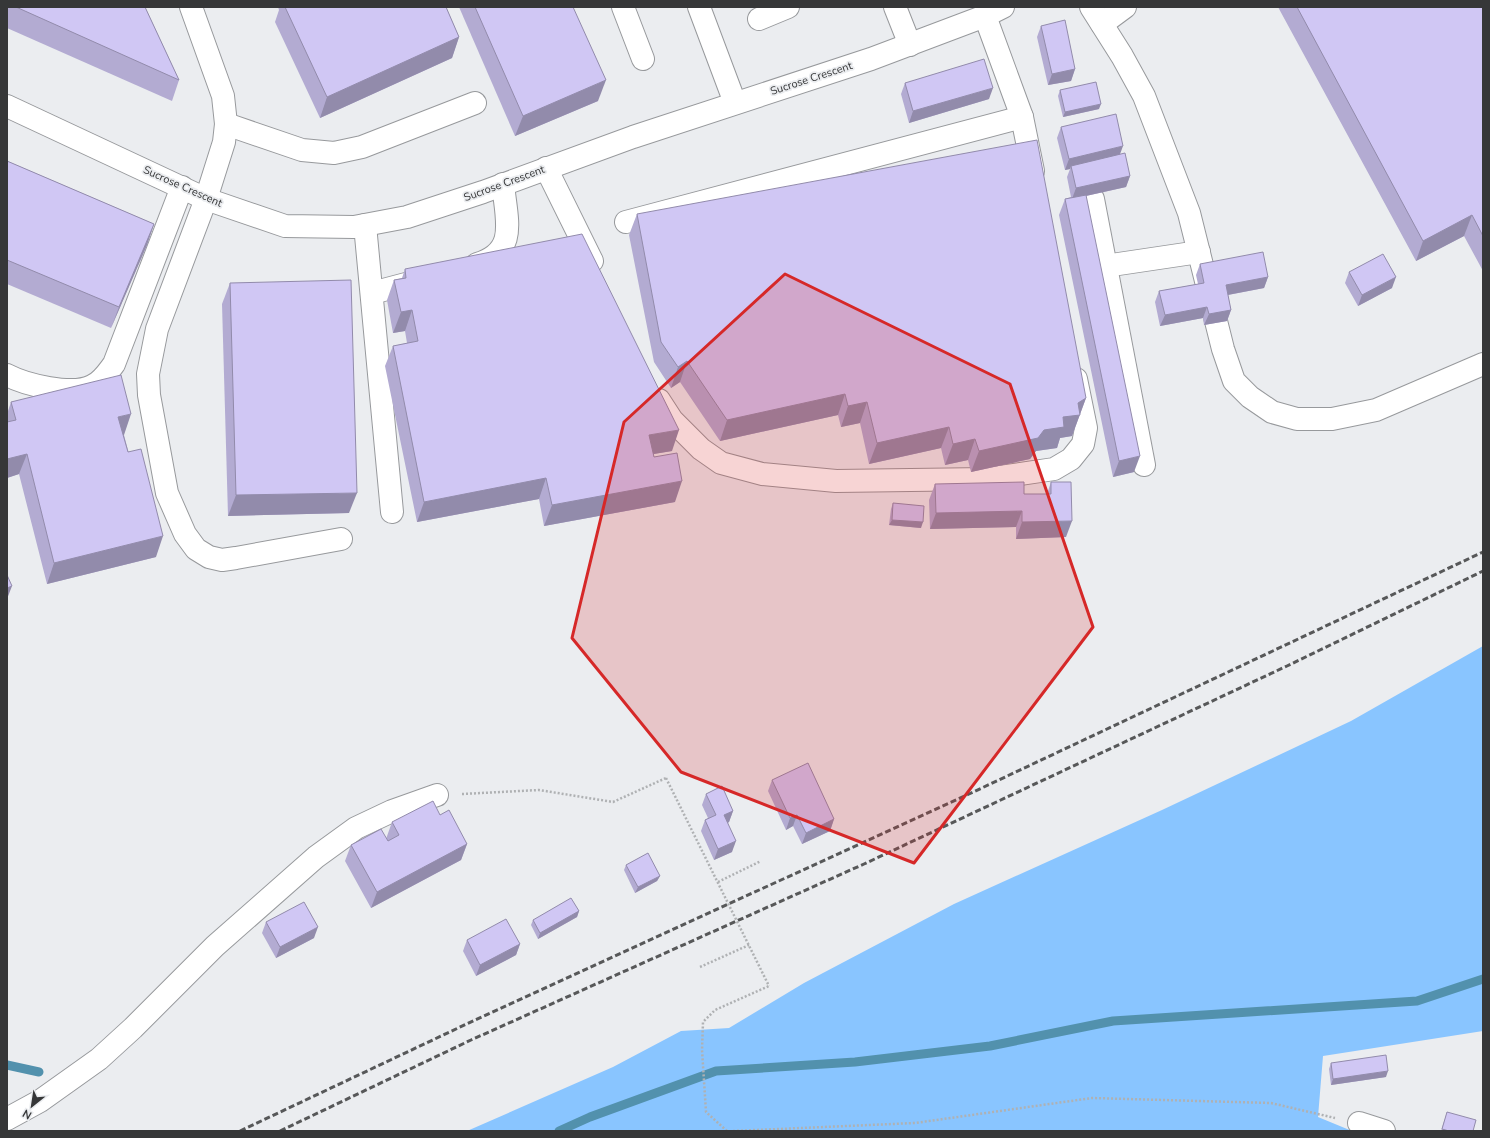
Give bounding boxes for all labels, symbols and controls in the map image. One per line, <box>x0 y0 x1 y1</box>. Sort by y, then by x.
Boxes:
street label: Sucrose Crescent <box>768 58 854 99</box>
street label: Sucrose Crescent <box>141 162 225 211</box>
street label: Sucrose Crescent <box>462 162 547 205</box>
north arrow <box>12 1086 52 1126</box>
text: N <box>20 1106 35 1123</box>

